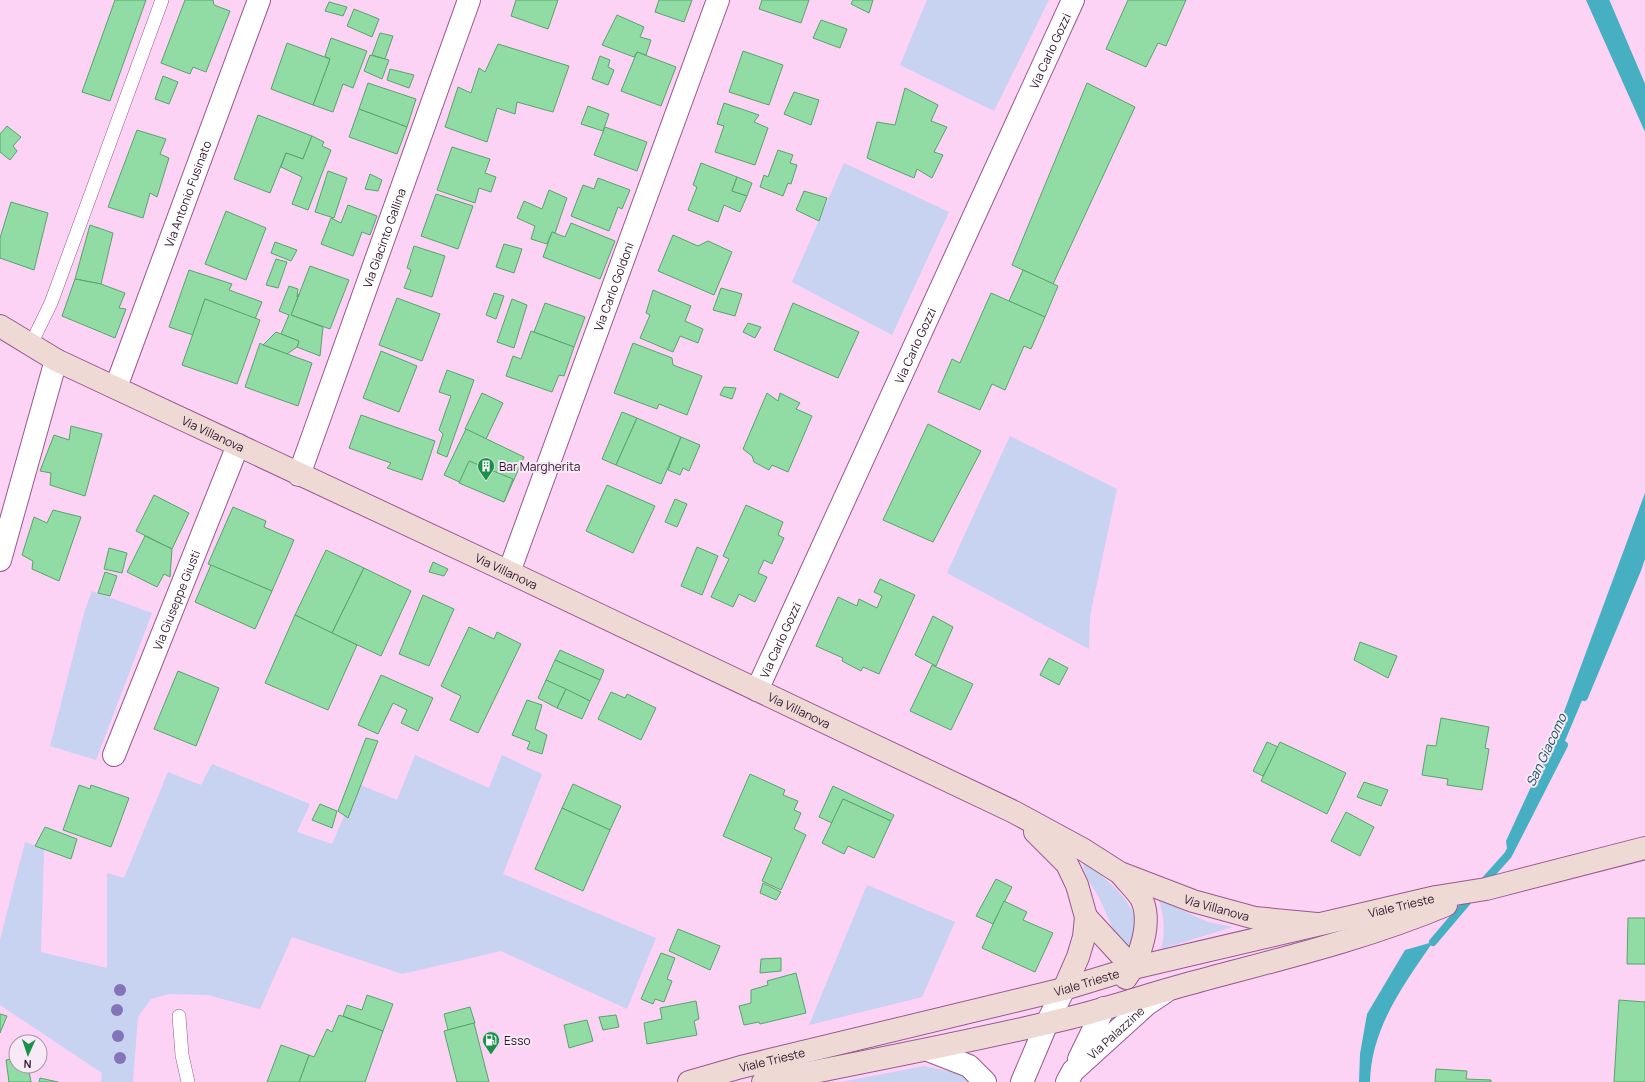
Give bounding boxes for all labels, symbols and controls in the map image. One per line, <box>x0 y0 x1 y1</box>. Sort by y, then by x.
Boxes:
street label: Via Carlo Gozzi <box>1025 10 1074 92</box>
street label: Via Antonio Fusinato <box>160 138 215 250</box>
street label: Via Giacinto Gallina <box>358 186 410 290</box>
street label: Via Carlo Goldoni <box>589 240 637 333</box>
street label: Via Carlo Gozzi <box>890 305 940 386</box>
street label: Via Villanova <box>179 412 247 456</box>
building icon: Bar Margherita <box>476 456 496 481</box>
place label: Bar Margherita <box>499 458 580 475</box>
street label: Via Giuseppe Giusti <box>148 547 204 653</box>
street label: Via Villanova <box>472 549 541 593</box>
street label: Via Carlo Gozzi <box>755 599 805 681</box>
street label: Via Villanova <box>765 688 833 732</box>
water label: San Giacomo <box>1521 710 1571 789</box>
street label: Viale Trieste <box>1366 889 1436 921</box>
street label: Via Villanova <box>1182 890 1252 925</box>
street label: Viale Trieste <box>1052 964 1121 1000</box>
street label: Via Palazzine <box>1083 1002 1148 1063</box>
fuel station icon: Esso <box>481 1030 501 1055</box>
place label: Esso <box>504 1032 531 1049</box>
north arrow <box>8 1034 48 1074</box>
street label: Viale Trieste <box>737 1043 807 1076</box>
text: N <box>23 1057 32 1072</box>

